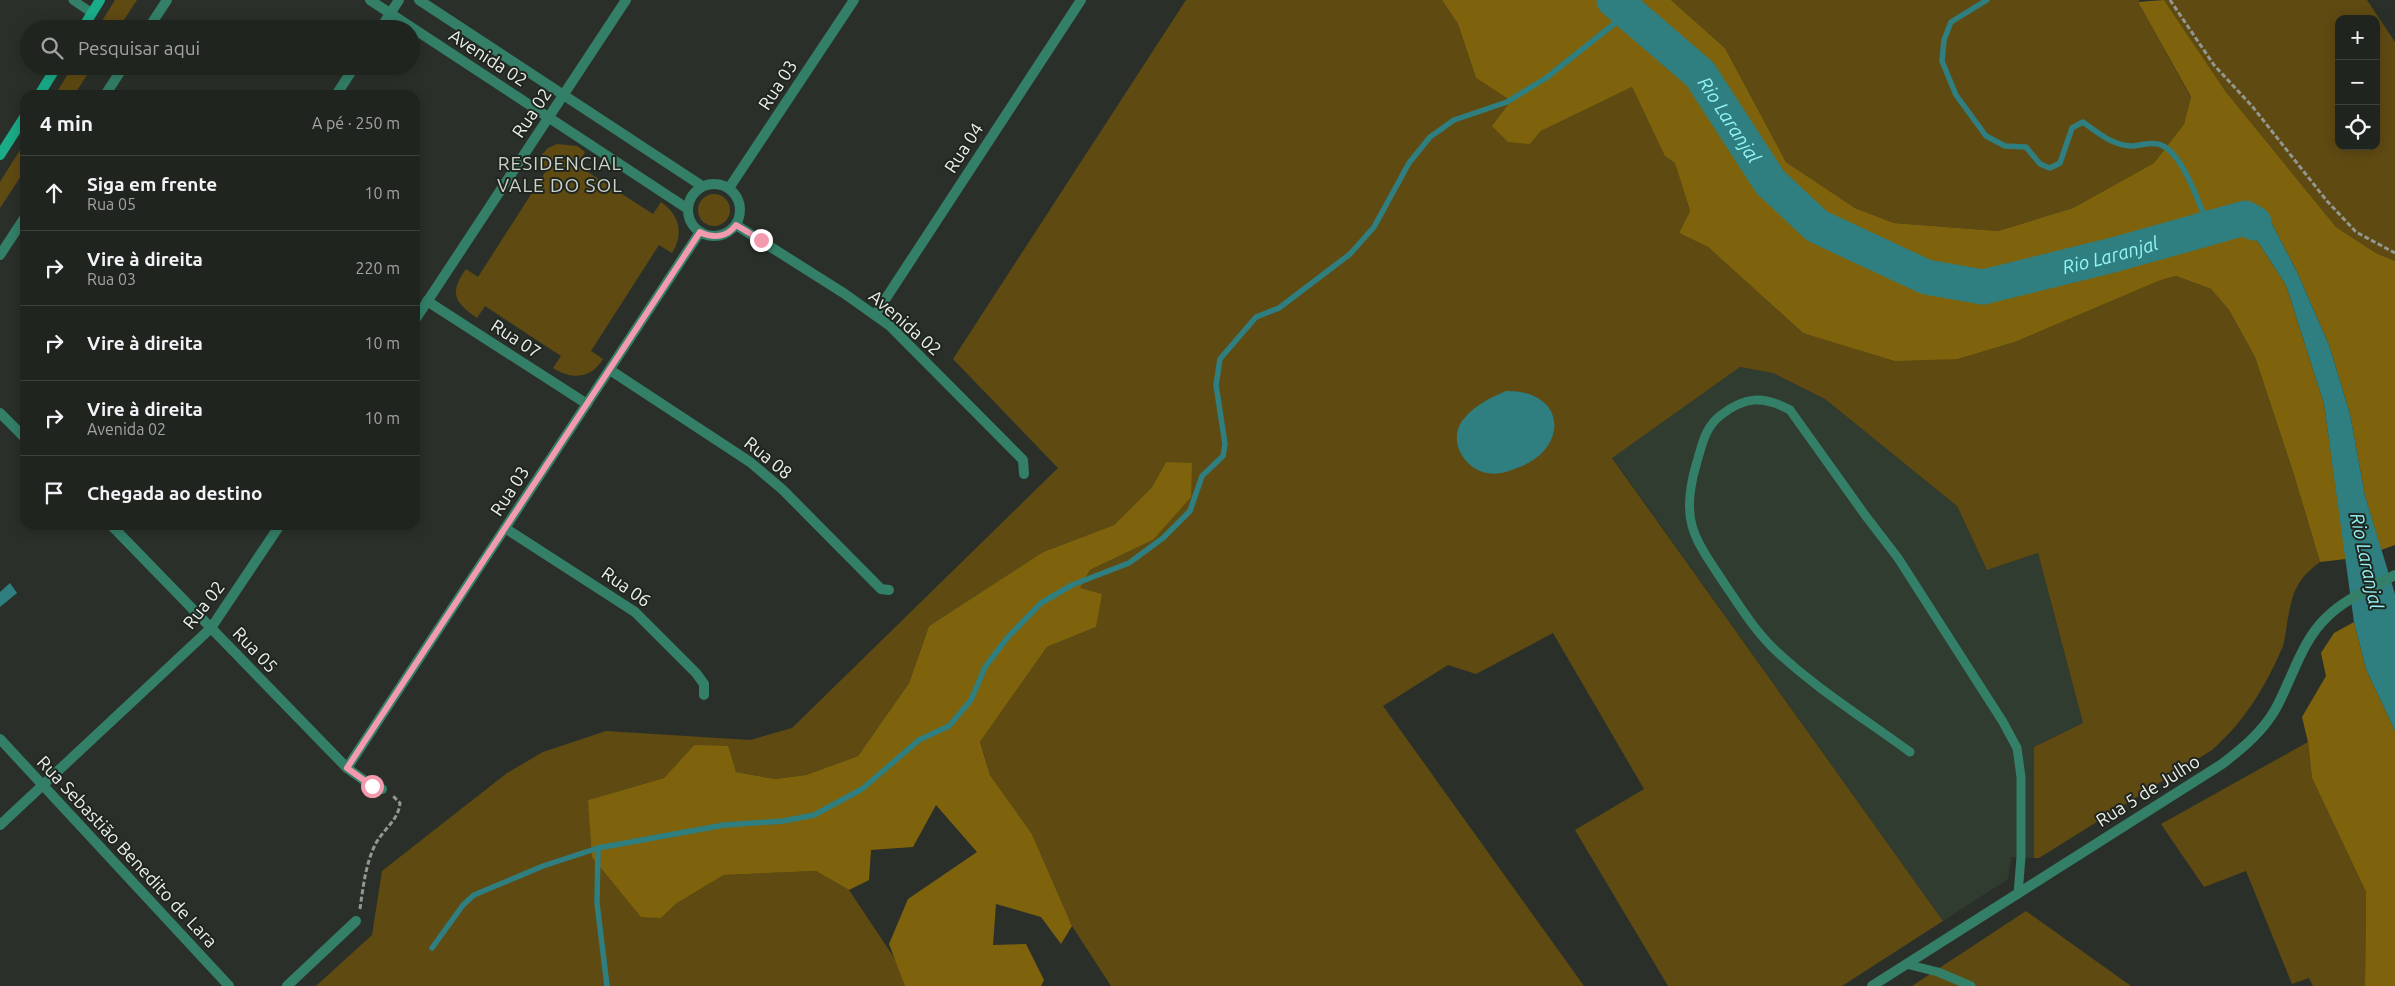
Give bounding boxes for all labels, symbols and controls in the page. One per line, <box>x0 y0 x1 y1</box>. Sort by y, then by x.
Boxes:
map controls <box>2335 15 2380 150</box>
button: + <box>2335 15 2380 60</box>
search box <box>20 20 420 75</box>
street label: Avenida 02 <box>446 25 531 90</box>
icon: search <box>38 34 66 62</box>
text: Pesquisar aqui <box>78 37 200 59</box>
street label: Rua 03 <box>754 56 801 113</box>
button: − <box>2335 60 2380 105</box>
water label: Rio Laranjal <box>1694 73 1766 168</box>
street label: Rua 02 <box>507 84 555 141</box>
button: locate <box>2335 105 2380 150</box>
text: 4 min <box>40 111 93 135</box>
text: A pé · 250 m <box>312 114 400 132</box>
street label: Rua 04 <box>940 119 987 176</box>
district label: RESIDENCIAL VALE DO SOL <box>497 152 623 196</box>
text: Siga em frente <box>87 173 217 195</box>
icon: ahead <box>40 179 68 207</box>
text: 10 m <box>364 184 400 202</box>
text: Rua 05 <box>87 195 136 213</box>
route end <box>750 229 773 252</box>
water label: Rio Laranjal <box>2060 232 2161 278</box>
text: Vire à direita <box>87 248 203 270</box>
icon: right <box>40 254 68 282</box>
text: 220 m <box>355 259 400 277</box>
text: Rua 03 <box>87 270 136 288</box>
street label: Avenida 02 <box>866 285 946 359</box>
street label: Rua 07 <box>488 315 545 362</box>
icon: right <box>40 329 68 357</box>
text: Vire à direita <box>87 332 203 354</box>
text: 10 m <box>364 334 400 352</box>
text: Vire à direita <box>87 398 203 420</box>
icon: right <box>40 404 68 432</box>
text: 10 m <box>364 409 400 427</box>
text: Avenida 02 <box>87 420 166 438</box>
street label: Rua 08 <box>741 432 796 482</box>
street label: Rua 03 <box>486 462 533 519</box>
icon: arrive <box>40 479 68 507</box>
text: Chegada ao destino <box>87 482 263 504</box>
water label: Rio Laranjal <box>2346 511 2388 612</box>
street label: Rua 06 <box>598 562 655 610</box>
street label: Rua 02 <box>178 576 228 632</box>
street label: Rua 05 <box>229 623 282 676</box>
street label: Rua 5 de Julho <box>2092 750 2203 830</box>
street label: Rua Sebastião Benedito de Lara <box>34 751 222 951</box>
route start <box>361 775 384 798</box>

